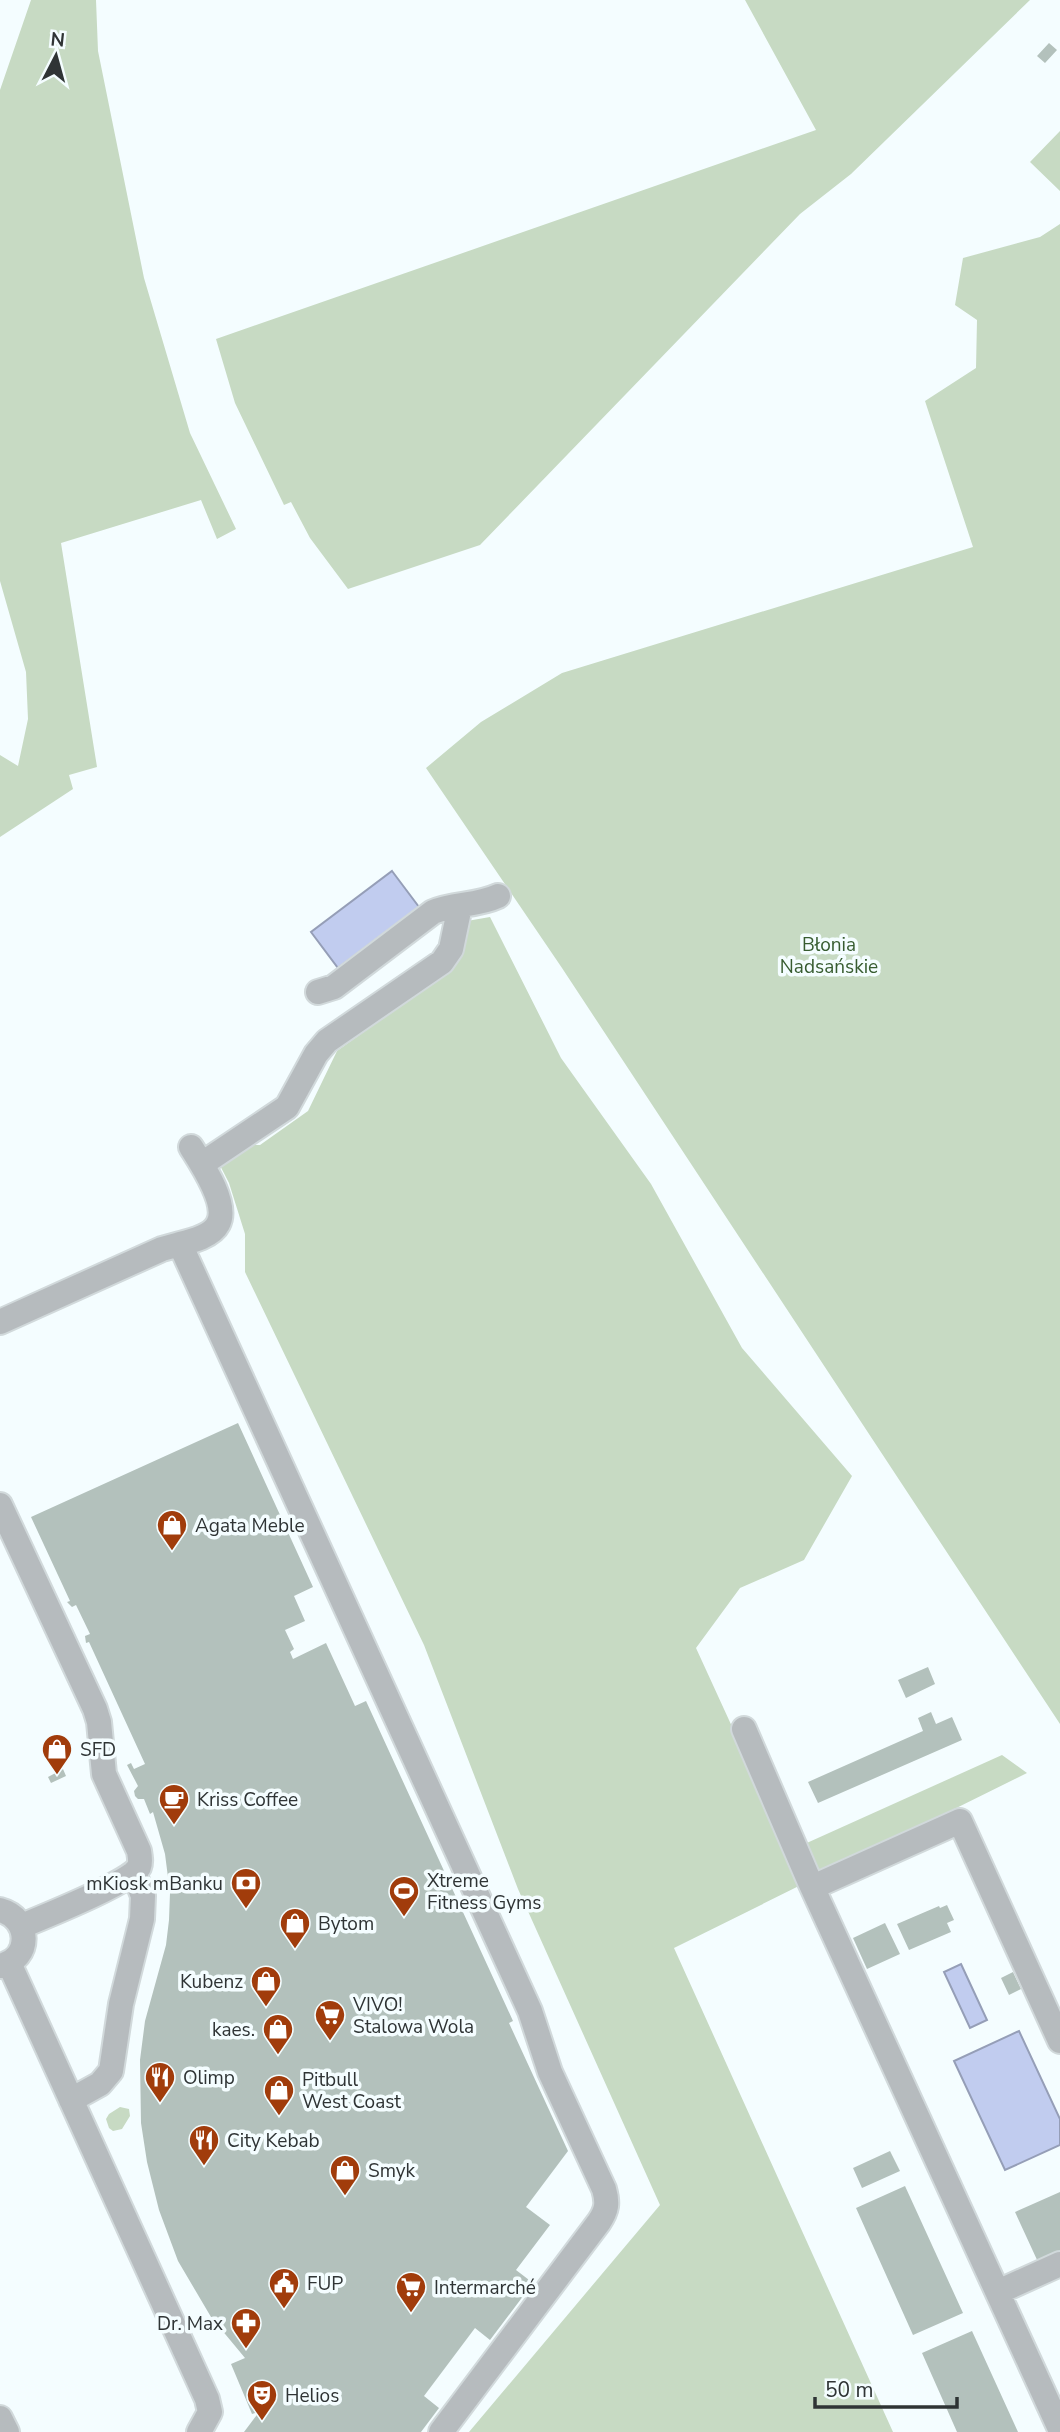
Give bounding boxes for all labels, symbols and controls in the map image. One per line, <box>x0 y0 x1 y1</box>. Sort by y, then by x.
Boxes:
north arrow <box>21 21 91 91</box>
text: N <box>49 26 66 54</box>
park label: Błonia Nadsańskie <box>780 932 878 980</box>
shop icon: Agata Meble <box>155 1508 189 1552</box>
place label: Agata Meble <box>195 1513 305 1539</box>
shop icon: SFD <box>40 1732 74 1776</box>
place label: SFD <box>80 1737 116 1763</box>
cafe icon: Kriss Coffee <box>157 1782 191 1826</box>
place label: Kriss Coffee <box>197 1787 298 1813</box>
bank icon: mKiosk mBanku <box>229 1866 263 1910</box>
place label: Xtreme Fitness Gyms <box>427 1868 542 1916</box>
place label: mKiosk mBanku <box>86 1871 223 1897</box>
sports icon: Xtreme Fitness Gyms <box>387 1874 421 1918</box>
shop icon: Bytom <box>278 1906 312 1950</box>
place label: Bytom <box>318 1911 374 1937</box>
shop icon: Kubenz <box>249 1964 283 2008</box>
place label: Kubenz <box>180 1969 243 1995</box>
place label: VIVO! Stalowa Wola <box>352 1992 474 2040</box>
supermarket icon: VIVO! Stalowa Wola <box>313 1998 347 2042</box>
shop icon: kaes. <box>261 2012 295 2056</box>
place label: kaes. <box>212 2017 255 2043</box>
restaurant icon: Olimp <box>143 2060 177 2104</box>
place label: Olimp <box>183 2065 235 2091</box>
place label: Pitbull West Coast <box>302 2067 401 2115</box>
shop icon: Pitbull West Coast <box>262 2073 296 2117</box>
restaurant icon: City Kebab <box>187 2123 221 2167</box>
place label: City Kebab <box>227 2128 320 2154</box>
shop icon: Smyk <box>328 2153 362 2197</box>
place label: Smyk <box>368 2158 416 2184</box>
public building icon: FUP <box>267 2266 301 2310</box>
supermarket icon: Intermarché <box>394 2270 428 2314</box>
place label: FUP <box>307 2271 343 2297</box>
place label: Intermarché <box>434 2275 536 2301</box>
pharmacy icon: Dr. Max <box>229 2306 263 2350</box>
place label: Dr. Max <box>157 2311 223 2337</box>
scale bar <box>815 2366 957 2410</box>
text: 50 m <box>825 2376 874 2404</box>
theatre icon: Helios <box>245 2378 279 2422</box>
place label: Helios <box>285 2383 339 2409</box>

